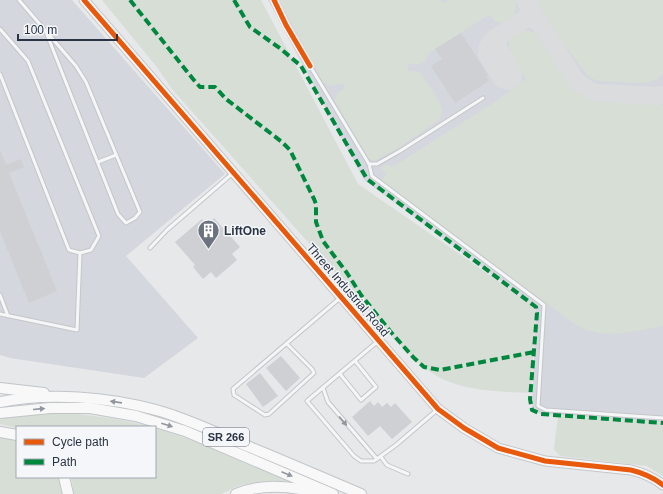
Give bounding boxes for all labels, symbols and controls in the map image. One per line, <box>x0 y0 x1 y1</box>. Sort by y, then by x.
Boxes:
scale bar <box>18 16 117 42</box>
text: 100 m <box>24 23 57 37</box>
building icon: LiftOne <box>196 218 222 251</box>
place label: LiftOne <box>224 224 266 238</box>
street label: Threet Industrial Road <box>304 241 392 339</box>
one-way arrow <box>110 399 122 405</box>
one-way arrow <box>33 405 45 412</box>
one-way arrow <box>339 415 348 426</box>
one-way arrow <box>161 422 173 428</box>
legend <box>16 426 156 478</box>
road number: SR 266 <box>203 428 249 446</box>
text: Cycle path <box>52 435 109 449</box>
text: Path <box>52 455 77 469</box>
one-way arrow <box>281 472 293 478</box>

